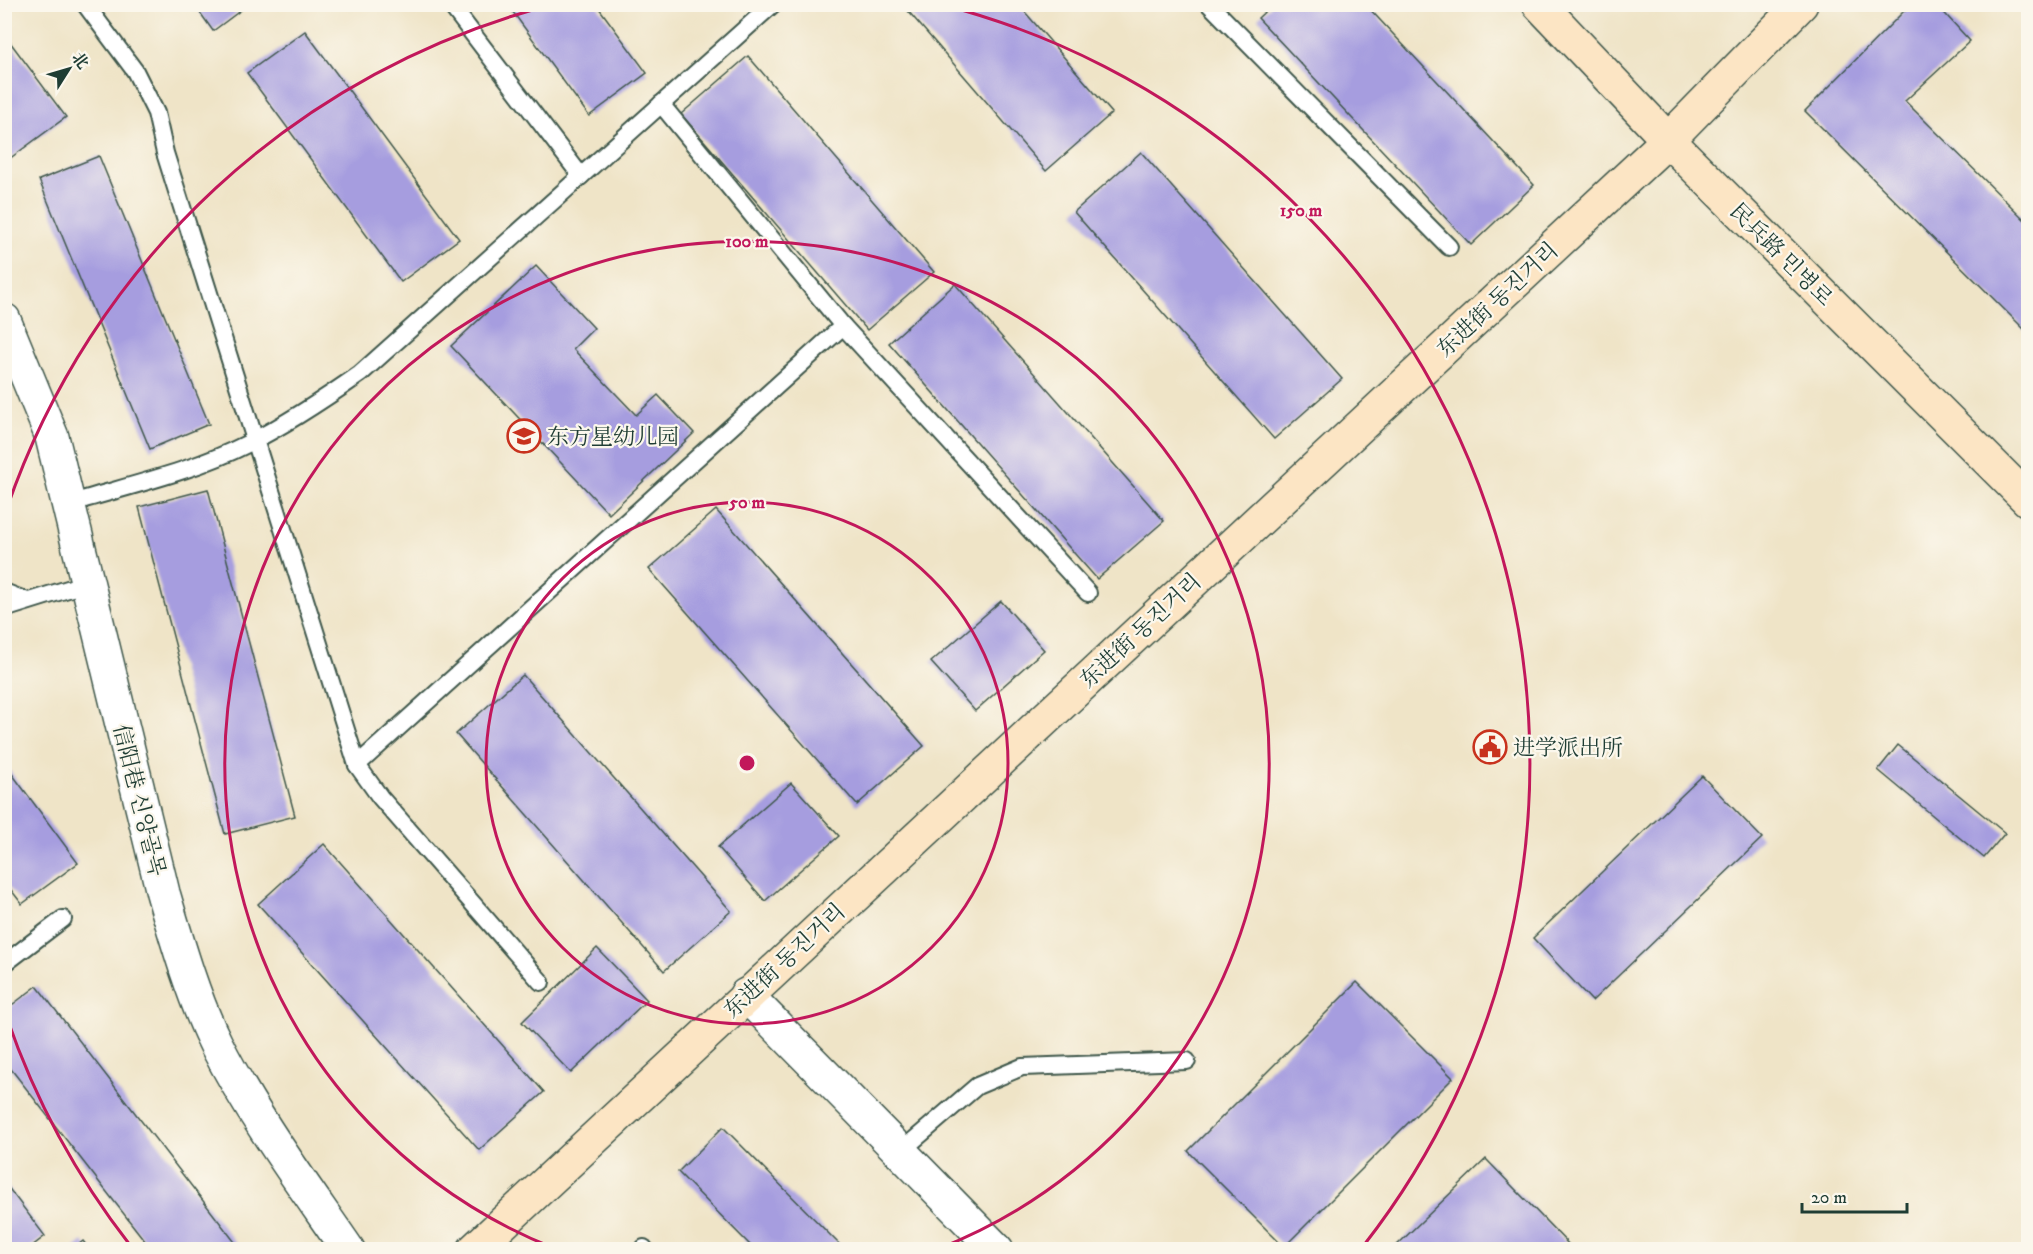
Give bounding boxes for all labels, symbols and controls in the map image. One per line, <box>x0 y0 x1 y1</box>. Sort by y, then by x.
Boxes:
north arrow <box>39 39 99 99</box>
text: 北 <box>67 48 93 73</box>
street label: 民兵路 민병로 <box>1724 198 1838 312</box>
text: 150 m <box>1280 200 1323 222</box>
text: 100 m <box>725 231 769 253</box>
street label: 东进街 동진거리 <box>1432 237 1564 363</box>
school or university icon: 东方星幼儿园 <box>506 418 542 454</box>
place label: 东方星幼儿园 <box>547 424 679 451</box>
text: 50 m <box>728 492 765 514</box>
street label: 东进街 동진거리 <box>1075 568 1207 694</box>
street label: 信阳巷 신양골목 <box>107 722 170 879</box>
public building icon: 进学派出所 <box>1472 729 1508 765</box>
place label: 进学派出所 <box>1513 735 1623 762</box>
centre of rings <box>737 753 757 773</box>
street label: 东进街 동진거리 <box>719 898 851 1024</box>
scale bar <box>1802 1176 1907 1214</box>
text: 20 m <box>1811 1187 1847 1209</box>

